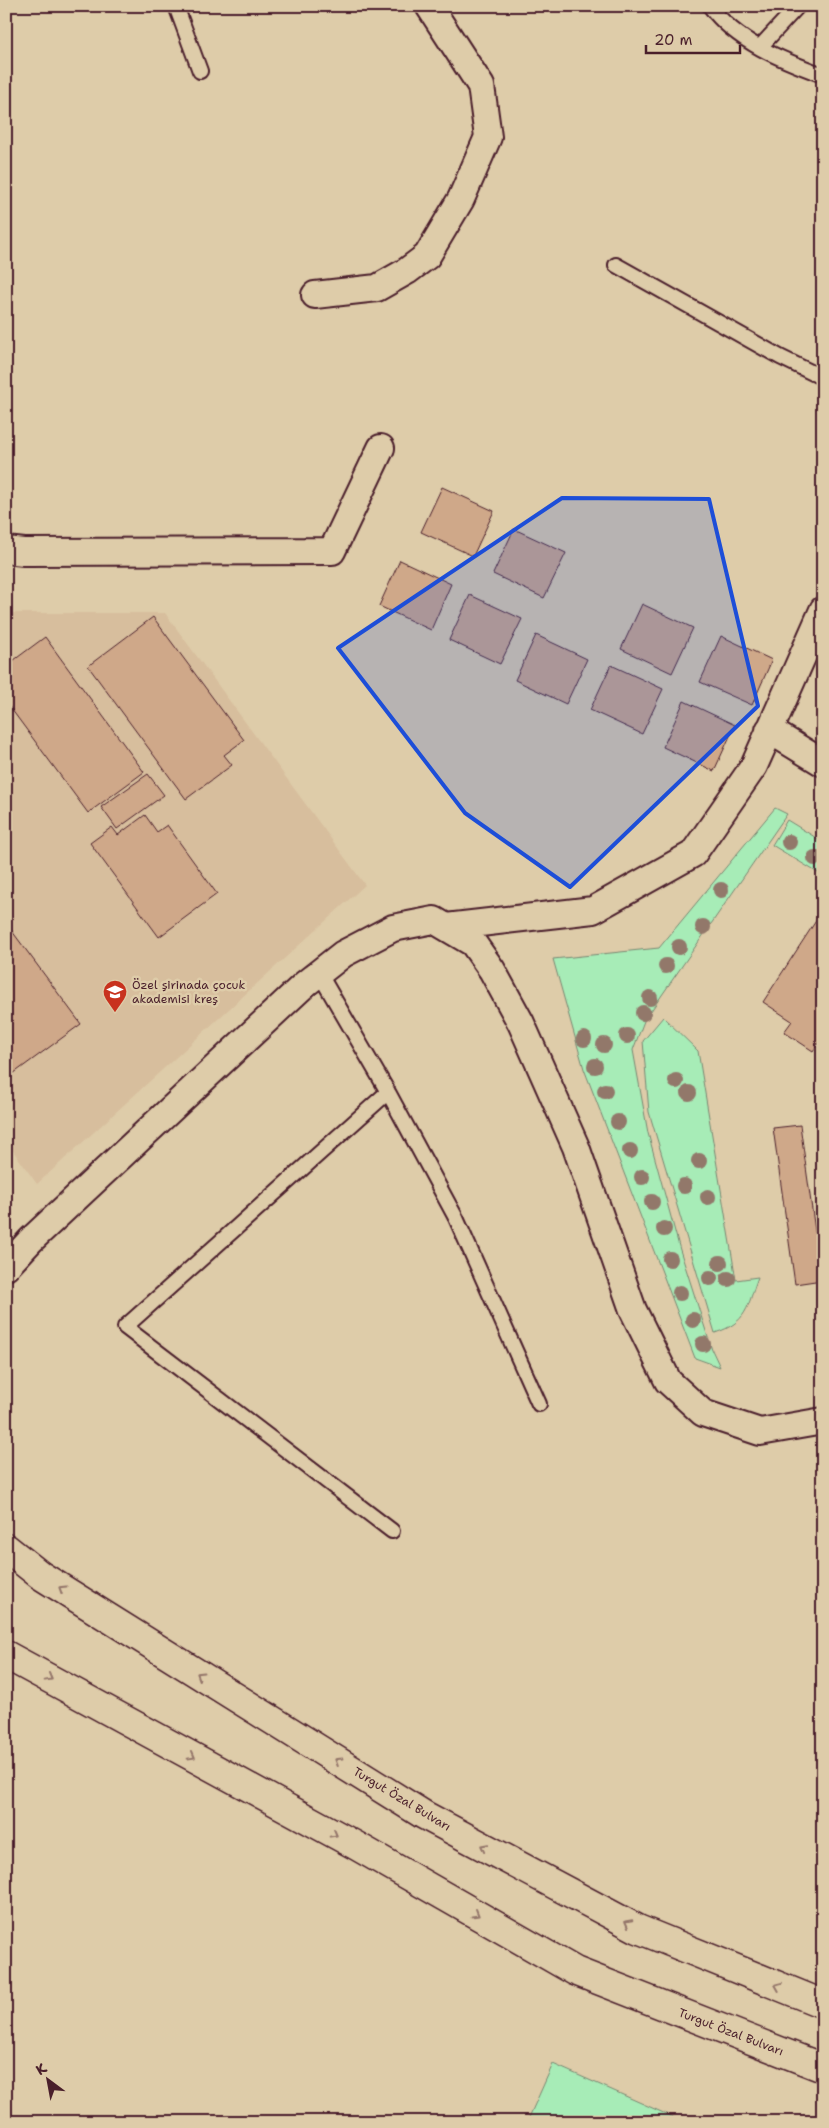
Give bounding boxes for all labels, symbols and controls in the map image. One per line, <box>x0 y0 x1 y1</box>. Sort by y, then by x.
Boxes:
scale bar <box>646 22 740 54</box>
text: 20 m <box>654 30 693 50</box>
place label: Özel şirinada çocuk akademisi kreş <box>132 977 245 1007</box>
school or university icon: Özel şirinada çocuk akademisi kreş <box>102 979 128 1013</box>
one-way arrow <box>59 1586 68 1596</box>
one-way arrow <box>44 1672 53 1682</box>
one-way arrow <box>197 1672 206 1682</box>
one-way arrow <box>186 1750 195 1760</box>
one-way arrow <box>335 1758 344 1768</box>
street label: Turgut Özal Bulvarı <box>350 1763 454 1835</box>
one-way arrow <box>329 1827 338 1837</box>
one-way arrow <box>481 1843 490 1853</box>
one-way arrow <box>470 1908 479 1918</box>
one-way arrow <box>624 1919 633 1929</box>
one-way arrow <box>774 1981 782 1991</box>
street label: Turgut Özal Bulvarı <box>676 2005 786 2059</box>
north arrow <box>22 2056 72 2106</box>
text: K <box>32 2059 50 2079</box>

